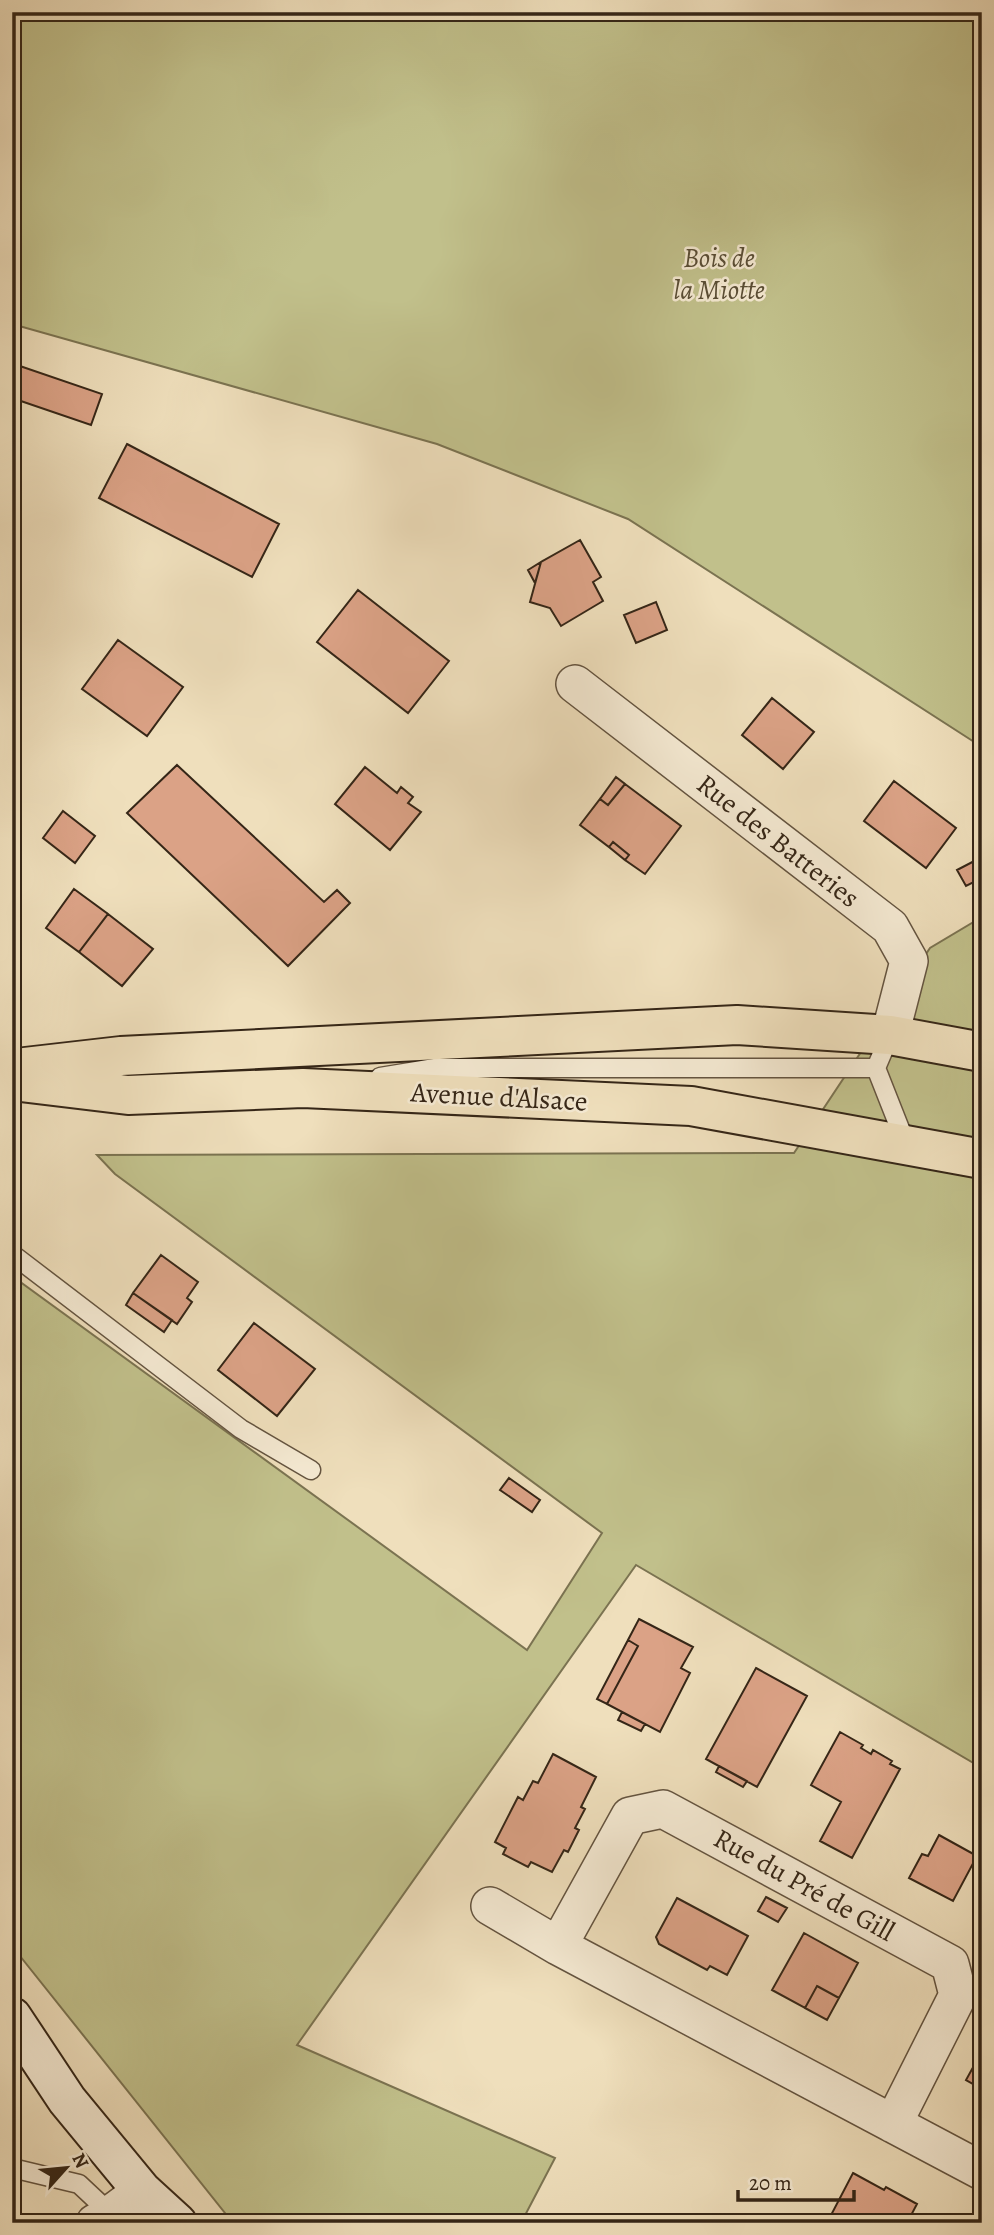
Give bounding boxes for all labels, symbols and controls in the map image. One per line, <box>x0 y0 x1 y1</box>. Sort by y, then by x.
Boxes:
park label: Bois de la Miotte <box>673 239 765 309</box>
street label: Rue des Batteries <box>689 765 867 917</box>
street label: Avenue d'Alsace <box>409 1073 588 1121</box>
street label: Rue du Pré de Gill <box>707 1819 902 1951</box>
north arrow <box>32 2134 102 2204</box>
text: N <box>66 2149 95 2173</box>
scale bar <box>738 2158 854 2202</box>
text: 20 m <box>749 2169 792 2197</box>

